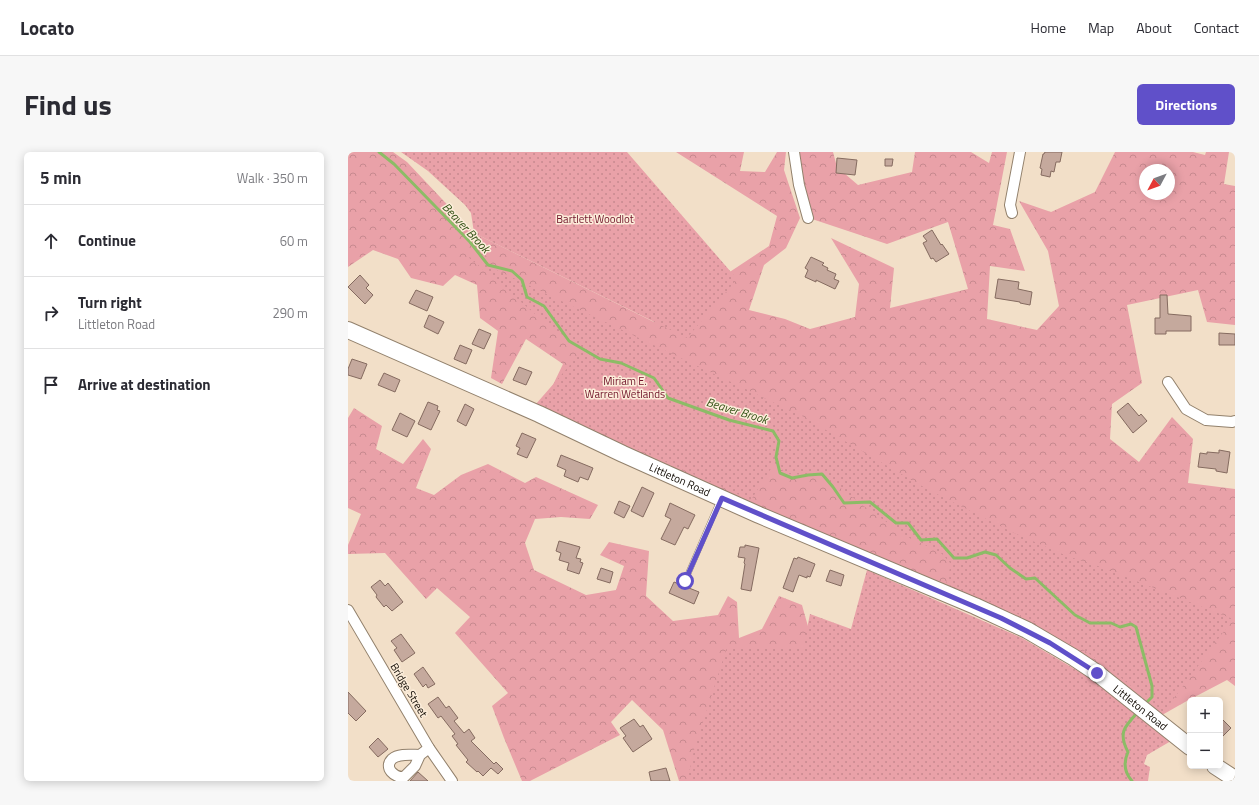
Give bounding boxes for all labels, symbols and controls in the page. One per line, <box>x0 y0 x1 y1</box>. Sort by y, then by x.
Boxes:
text: Locato <box>20 13 74 42</box>
text: Home <box>1031 17 1066 38</box>
text: Map <box>1088 17 1114 38</box>
text: About <box>1136 17 1172 38</box>
text: Contact <box>1194 17 1239 38</box>
text: Find us <box>24 83 112 126</box>
button: Directions <box>1137 84 1235 125</box>
north arrow <box>1139 164 1175 200</box>
text: 5 min <box>40 165 81 191</box>
text: Walk · 350 m <box>237 168 308 188</box>
water label: Beaver Brook <box>438 198 496 259</box>
park label: Bartlett Woodlot <box>556 211 634 227</box>
text: Continue <box>78 229 136 252</box>
icon: ahead <box>40 230 62 252</box>
text: 60 m <box>280 231 308 251</box>
text: Turn right <box>78 291 142 314</box>
icon: right <box>40 302 62 324</box>
text: 290 m <box>272 303 308 323</box>
text: Littleton Road <box>78 314 155 334</box>
text: Arrive at destination <box>78 373 211 396</box>
park label: Miriam E. Warren Wetlands <box>585 373 665 402</box>
icon: arrive <box>40 374 62 396</box>
water label: Beaver Brook <box>704 392 772 429</box>
street label: Littleton Road <box>647 459 713 500</box>
route start <box>676 572 694 590</box>
street label: Bridge Street <box>386 660 432 720</box>
route end <box>1088 664 1106 682</box>
street label: Littleton Road <box>1110 681 1171 734</box>
map controls <box>1187 697 1223 769</box>
button: + <box>1187 697 1223 733</box>
button: − <box>1187 733 1223 769</box>

